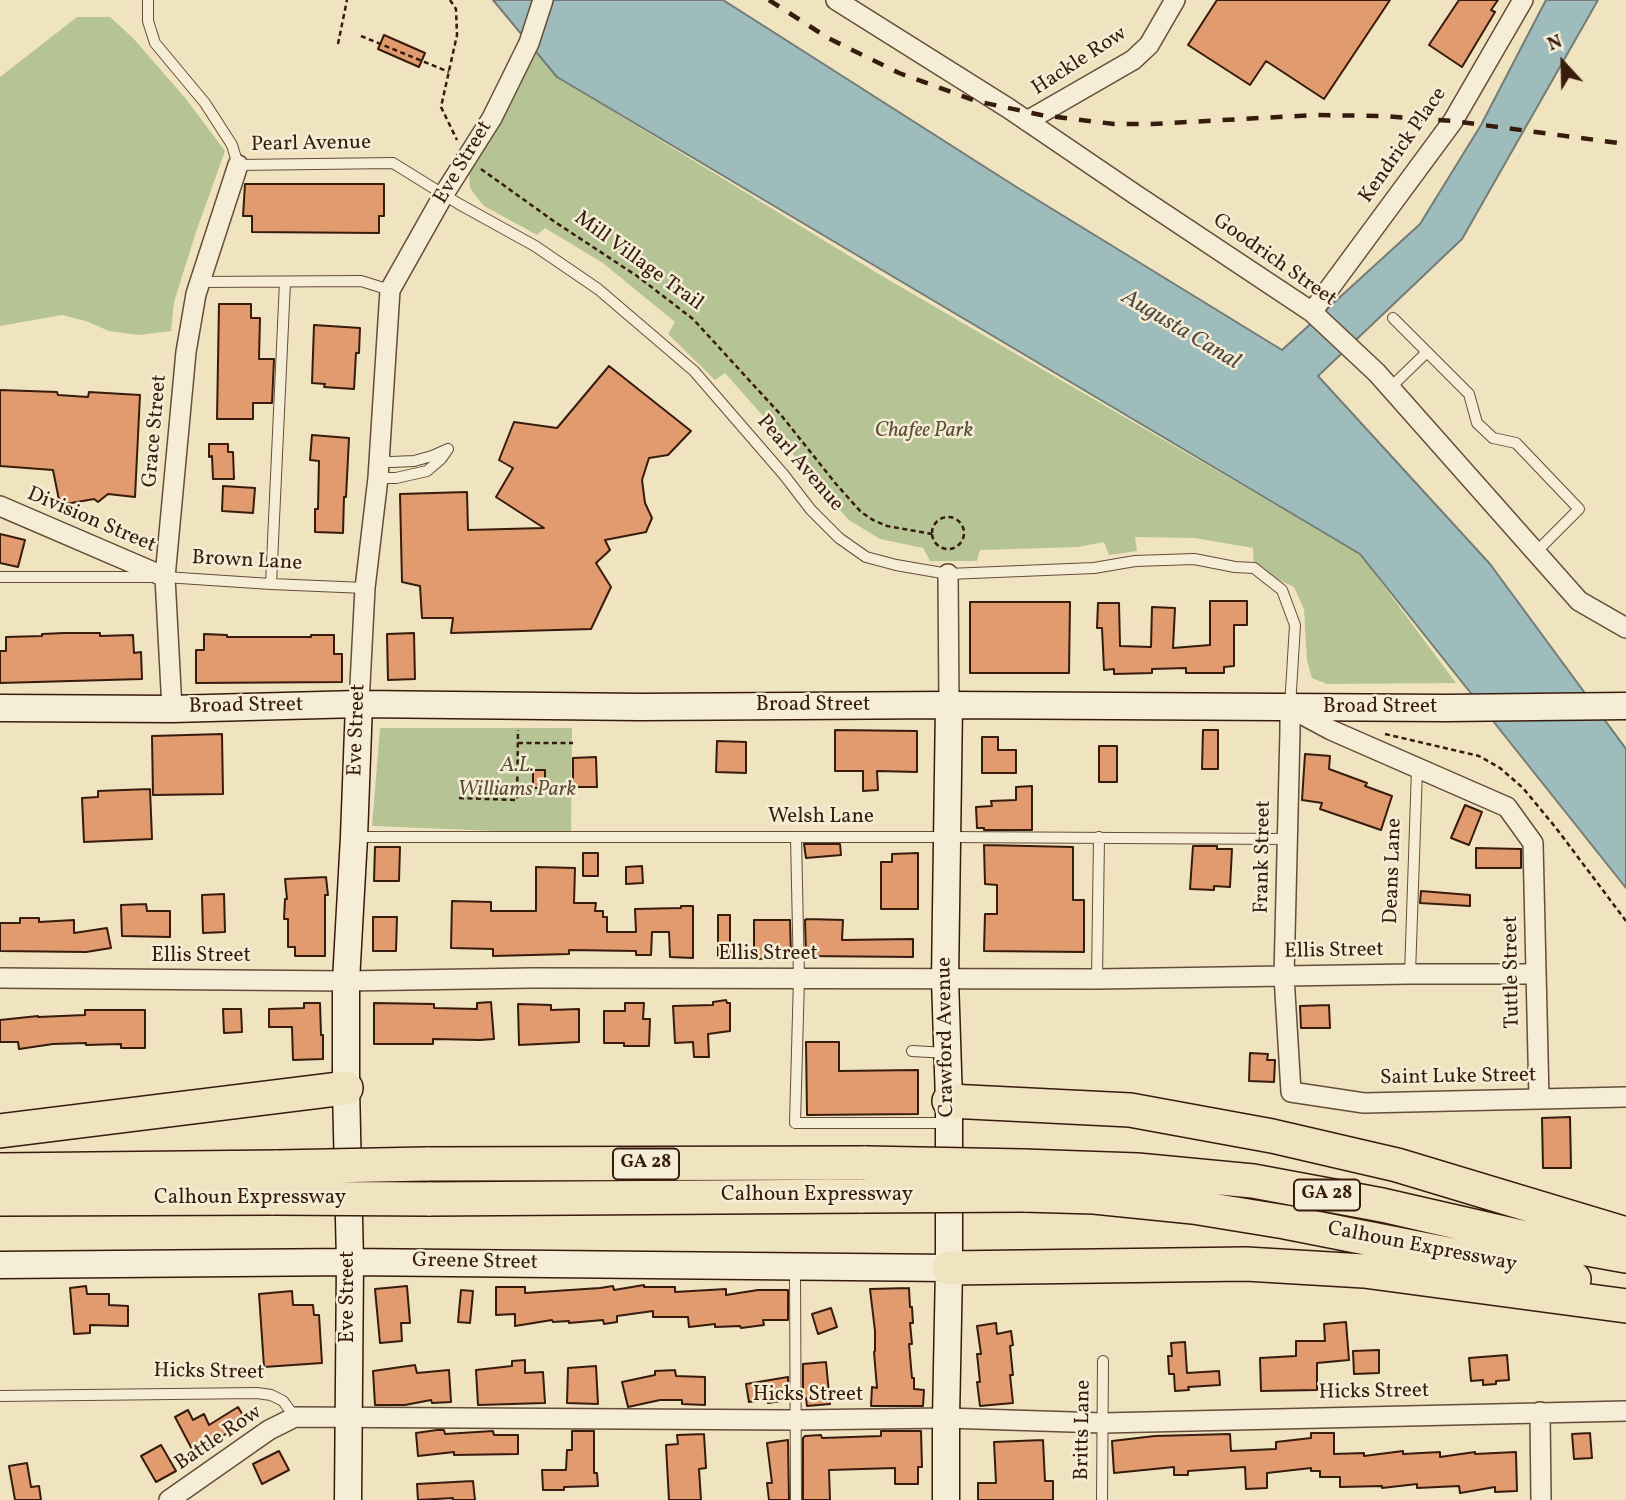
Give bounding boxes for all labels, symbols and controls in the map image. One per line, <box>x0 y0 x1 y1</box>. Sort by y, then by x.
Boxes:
street label: Hackle Row <box>1028 22 1132 102</box>
north arrow <box>1528 28 1598 98</box>
text: N <box>1544 29 1566 58</box>
street label: Kendrick Place <box>1355 83 1453 209</box>
street label: Eve Street <box>429 117 499 209</box>
street label: Pearl Avenue <box>251 131 371 159</box>
street label: Mill Village Trail <box>568 207 708 317</box>
street label: Goodrich Street <box>1207 209 1341 313</box>
water label: Augusta Canal <box>1116 285 1244 377</box>
street label: Grace Street <box>139 374 173 488</box>
street label: Pearl Avenue <box>750 410 848 518</box>
park label: Chafee Park <box>875 419 973 445</box>
street label: Division Street <box>23 483 159 559</box>
street label: Brown Lane <box>191 547 303 577</box>
street label: Eve Street <box>344 683 372 777</box>
street label: Broad Street <box>188 693 304 721</box>
street label: Broad Street <box>756 693 870 719</box>
street label: Broad Street <box>1323 695 1437 721</box>
park label: A.L. Williams Park <box>458 754 576 804</box>
street label: Frank Street <box>1250 800 1278 914</box>
street label: Welsh Lane <box>768 805 874 831</box>
street label: Deans Lane <box>1380 818 1408 924</box>
street label: Tuttle Street <box>1499 915 1527 1029</box>
street label: Ellis Street <box>1284 939 1384 965</box>
street label: Ellis Street <box>718 942 818 968</box>
street label: Ellis Street <box>151 944 251 970</box>
street label: Crawford Avenue <box>933 957 961 1117</box>
street label: Saint Luke Street <box>1380 1064 1536 1092</box>
road number: GA 28 <box>613 1148 679 1180</box>
road number: GA 28 <box>1294 1180 1360 1210</box>
street label: Calhoun Expressway <box>721 1183 913 1209</box>
street label: Calhoun Expressway <box>154 1186 346 1212</box>
street label: Calhoun Expressway <box>1325 1217 1519 1279</box>
street label: Greene Street <box>412 1249 538 1277</box>
street label: Eve Street <box>336 1251 362 1343</box>
street label: Hicks Street <box>153 1359 265 1387</box>
street label: Britts Lane <box>1071 1379 1097 1481</box>
street label: Hicks Street <box>1318 1379 1430 1407</box>
street label: Hicks Street <box>753 1383 863 1409</box>
street label: Battle Row <box>171 1401 267 1477</box>

